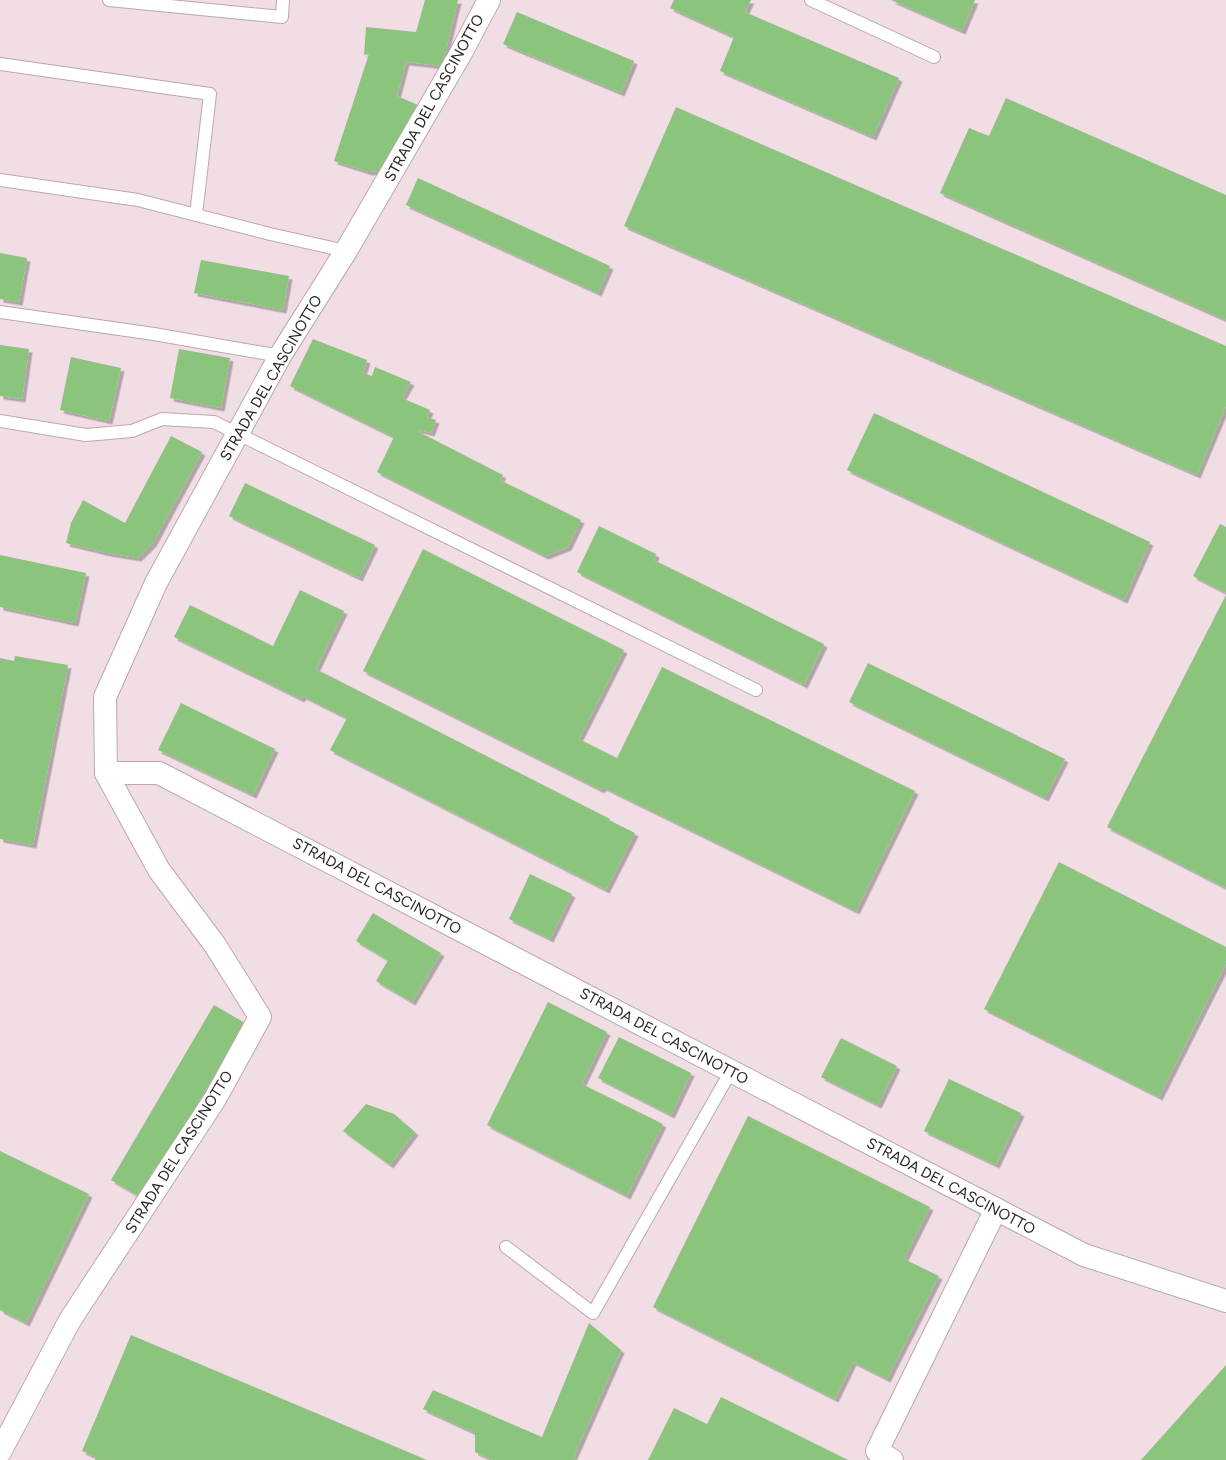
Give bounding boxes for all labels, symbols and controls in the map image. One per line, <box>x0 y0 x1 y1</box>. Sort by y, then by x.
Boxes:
street label: STRADA DEL CASCINOTTO <box>380 11 488 185</box>
street label: STRADA DEL CASCINOTTO <box>216 292 326 464</box>
street label: STRADA DEL CASCINOTTO <box>290 834 464 938</box>
street label: STRADA DEL CASCINOTTO <box>577 984 751 1088</box>
street label: STRADA DEL CASCINOTTO <box>121 1067 237 1237</box>
street label: STRADA DEL CASCINOTTO <box>864 1134 1038 1238</box>

